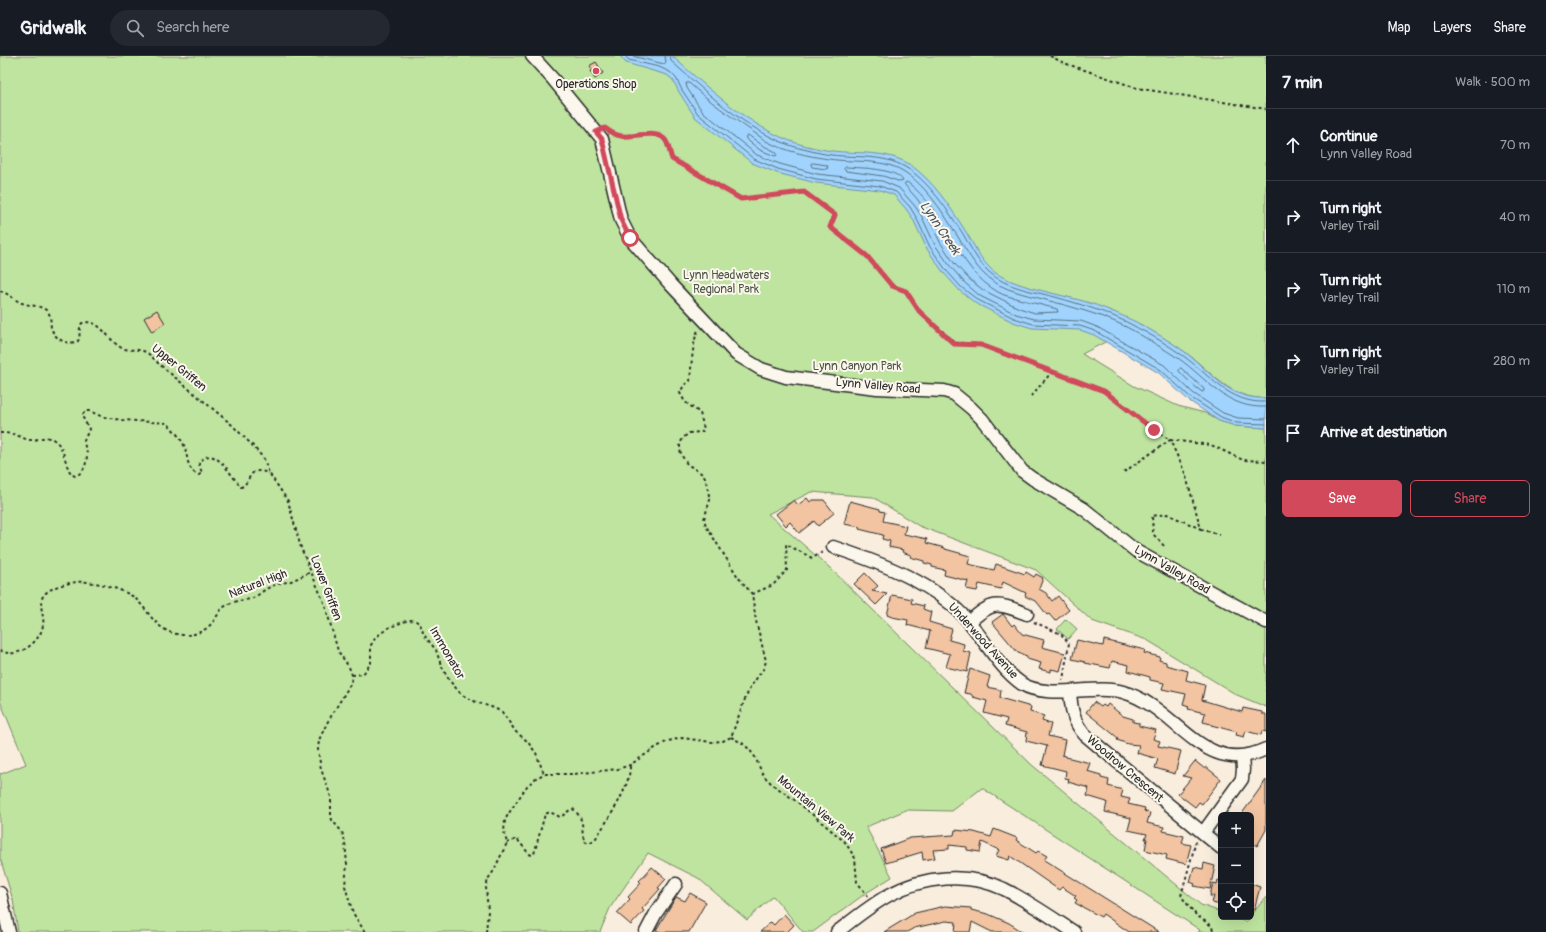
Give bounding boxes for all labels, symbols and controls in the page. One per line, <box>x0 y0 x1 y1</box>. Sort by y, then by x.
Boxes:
search box <box>110 10 390 46</box>
text: Gridwalk <box>20 16 86 40</box>
icon: search <box>124 17 146 39</box>
text: Search here <box>156 18 229 37</box>
text: Map <box>1388 19 1411 36</box>
text: Layers <box>1433 19 1471 36</box>
text: Share <box>1493 19 1526 36</box>
marker: Operations Shop <box>591 66 601 76</box>
text: 7 min <box>1282 72 1322 93</box>
text: Walk · 500 m <box>1455 74 1530 90</box>
place label: Operations Shop <box>555 77 637 92</box>
text: Continue <box>1320 127 1378 146</box>
icon: ahead <box>1282 134 1304 156</box>
text: 70 m <box>1500 137 1530 153</box>
text: Lynn Valley Road <box>1320 146 1412 162</box>
water label: Lynn Creek <box>916 198 965 259</box>
text: Turn right <box>1320 199 1381 218</box>
icon: right <box>1282 206 1304 228</box>
text: 40 m <box>1499 209 1530 225</box>
text: Varley Trail <box>1320 218 1379 234</box>
route start <box>621 229 639 247</box>
park label: Lynn Headwaters Regional Park <box>683 268 770 297</box>
text: Turn right <box>1320 271 1381 290</box>
icon: right <box>1282 278 1304 300</box>
text: 110 m <box>1497 281 1530 297</box>
text: Varley Trail <box>1320 290 1379 306</box>
street label: Upper Griffen <box>148 341 210 395</box>
text: Turn right <box>1320 343 1381 362</box>
icon: right <box>1282 350 1304 372</box>
text: 280 m <box>1493 353 1530 369</box>
park label: Lynn Canyon Park <box>812 359 902 374</box>
text: Varley Trail <box>1320 362 1379 378</box>
street label: Lynn Valley Road <box>835 375 921 397</box>
route end <box>1145 421 1163 439</box>
icon: arrive <box>1282 422 1304 444</box>
text: Arrive at destination <box>1320 423 1447 442</box>
button: Save <box>1282 480 1402 517</box>
button: Share <box>1410 480 1530 517</box>
street label: Lynn Valley Road <box>1131 542 1213 598</box>
street label: Lower Griffen <box>307 553 345 623</box>
street label: Natural High <box>227 566 290 602</box>
street label: Underwood Avenue <box>945 600 1021 682</box>
street label: Immonator <box>426 624 468 683</box>
street label: Woodrow Crescent <box>1083 732 1167 806</box>
street label: Mountain View Park <box>774 772 858 846</box>
map controls <box>1218 812 1254 920</box>
button: + <box>1218 812 1254 848</box>
button: − <box>1218 848 1254 884</box>
button: locate <box>1218 884 1254 920</box>

